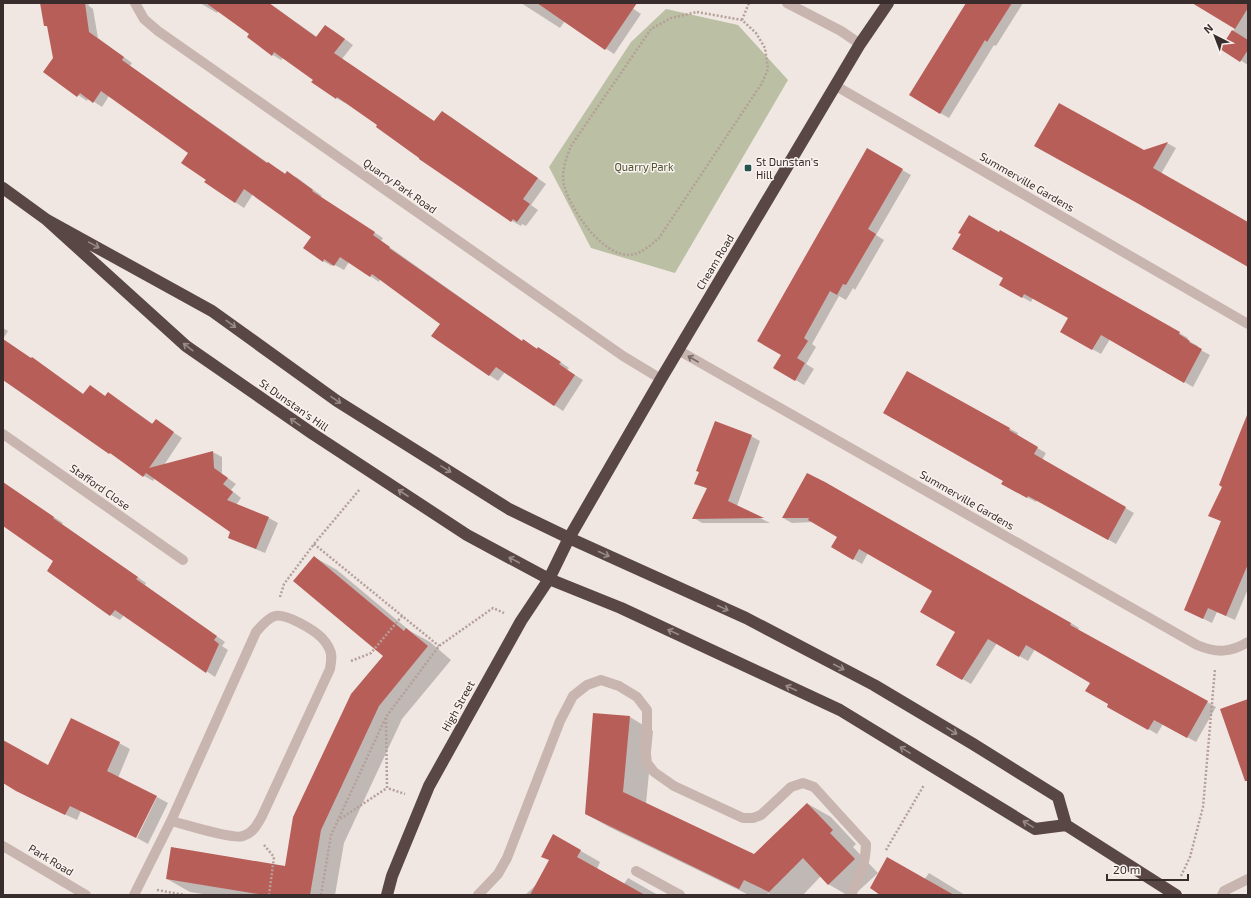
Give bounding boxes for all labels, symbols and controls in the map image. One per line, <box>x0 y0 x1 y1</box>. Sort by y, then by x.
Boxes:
north arrow <box>1195 16 1235 56</box>
text: N <box>1201 21 1215 36</box>
street label: Summerville Gardens <box>978 149 1077 214</box>
street label: Quarry Park Road <box>360 155 440 217</box>
place label: St Dunstan's Hill <box>756 155 819 181</box>
park label: Quarry Park <box>614 160 674 174</box>
marker: St Dunstan's Hill <box>743 163 753 173</box>
street label: Cheam Road <box>693 232 736 292</box>
one-way arrow <box>88 242 100 250</box>
one-way arrow <box>225 320 236 328</box>
one-way arrow <box>183 343 194 351</box>
one-way arrow <box>687 354 699 362</box>
street label: St Dunstan's Hill <box>257 376 332 434</box>
one-way arrow <box>330 396 341 404</box>
one-way arrow <box>289 418 300 426</box>
street label: Stafford Close <box>68 461 133 512</box>
one-way arrow <box>440 466 452 474</box>
street label: Summerville Gardens <box>918 467 1017 532</box>
one-way arrow <box>398 489 409 497</box>
one-way arrow <box>598 551 610 558</box>
one-way arrow <box>508 556 520 564</box>
one-way arrow <box>716 605 728 612</box>
one-way arrow <box>668 628 680 636</box>
one-way arrow <box>832 663 844 671</box>
street label: High Street <box>438 678 477 733</box>
one-way arrow <box>785 684 797 691</box>
one-way arrow <box>946 727 958 735</box>
one-way arrow <box>900 746 911 754</box>
one-way arrow <box>1022 820 1034 828</box>
street label: Park Road <box>26 841 76 878</box>
scale bar <box>1107 856 1188 882</box>
text: 20 m <box>1113 862 1140 876</box>

